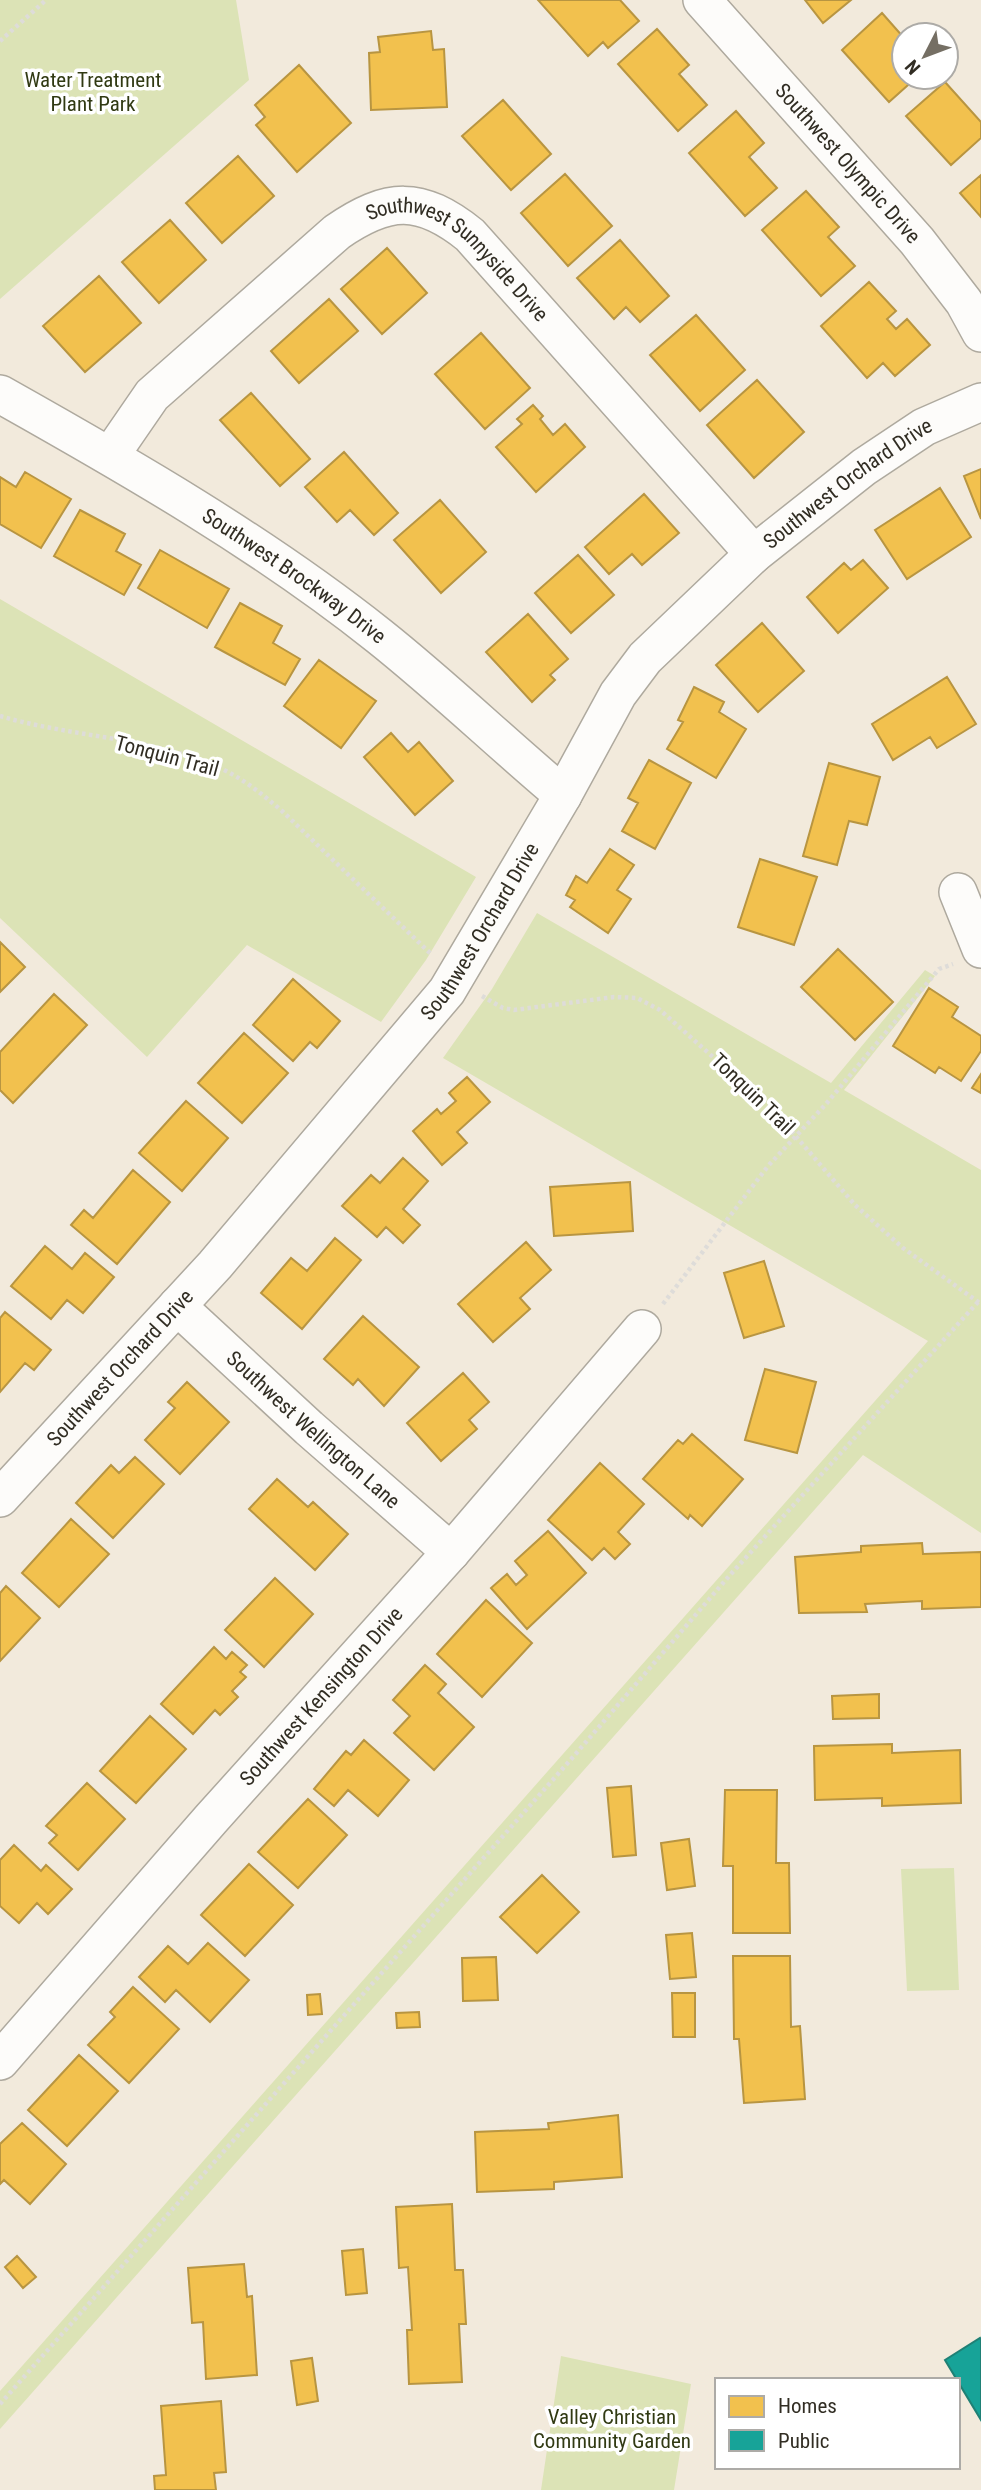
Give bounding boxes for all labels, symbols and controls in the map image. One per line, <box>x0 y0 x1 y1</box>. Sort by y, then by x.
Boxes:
north arrow <box>890 21 960 91</box>
text: N <box>900 55 925 79</box>
park label: Water Treatment Plant Park <box>24 68 162 116</box>
street label: Southwest Olympic Drive <box>770 79 925 248</box>
street label: Southwest Sunnyside Drive <box>362 193 553 326</box>
street label: Southwest Orchard Drive <box>759 413 936 554</box>
street label: Southwest Brockway Drive <box>198 504 391 649</box>
street label: Tonquin Trail <box>112 731 222 781</box>
street label: Southwest Orchard Drive <box>416 838 544 1025</box>
street label: Tonquin Trail <box>706 1048 800 1140</box>
street label: Southwest Orchard Drive <box>42 1285 198 1451</box>
street label: Southwest Wellington Lane <box>222 1346 405 1514</box>
street label: Southwest Kensington Drive <box>235 1602 408 1791</box>
legend <box>715 2378 960 2469</box>
text: Homes <box>778 2394 837 2418</box>
park label: Valley Christian Community Garden <box>533 2405 691 2453</box>
text: Public <box>778 2429 830 2453</box>

